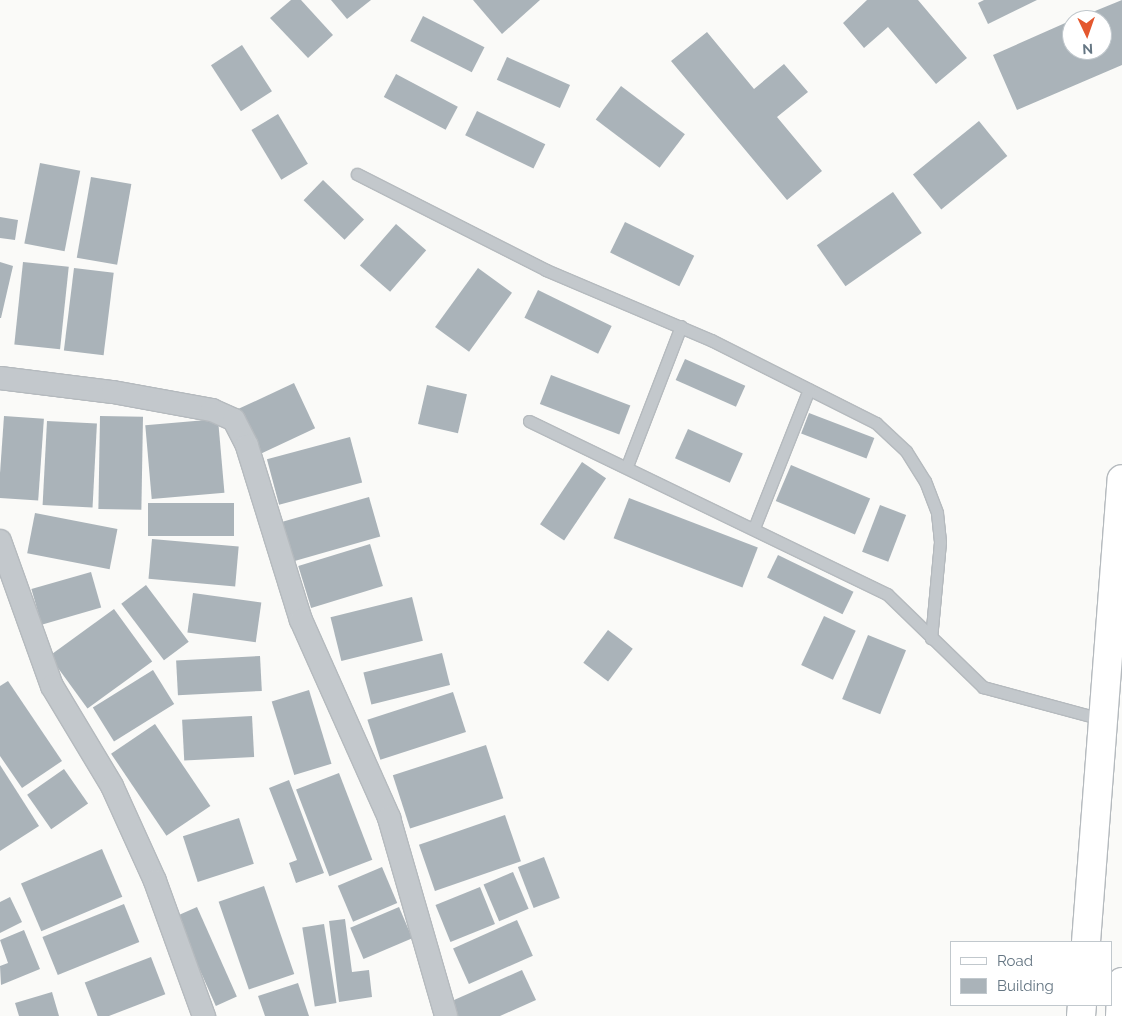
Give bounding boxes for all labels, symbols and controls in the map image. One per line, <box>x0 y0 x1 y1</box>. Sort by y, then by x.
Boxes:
north arrow <box>1062 10 1112 60</box>
text: N <box>1082 41 1093 57</box>
legend <box>950 941 1112 1006</box>
text: Road <box>997 952 1033 970</box>
text: Building <box>997 977 1054 995</box>

